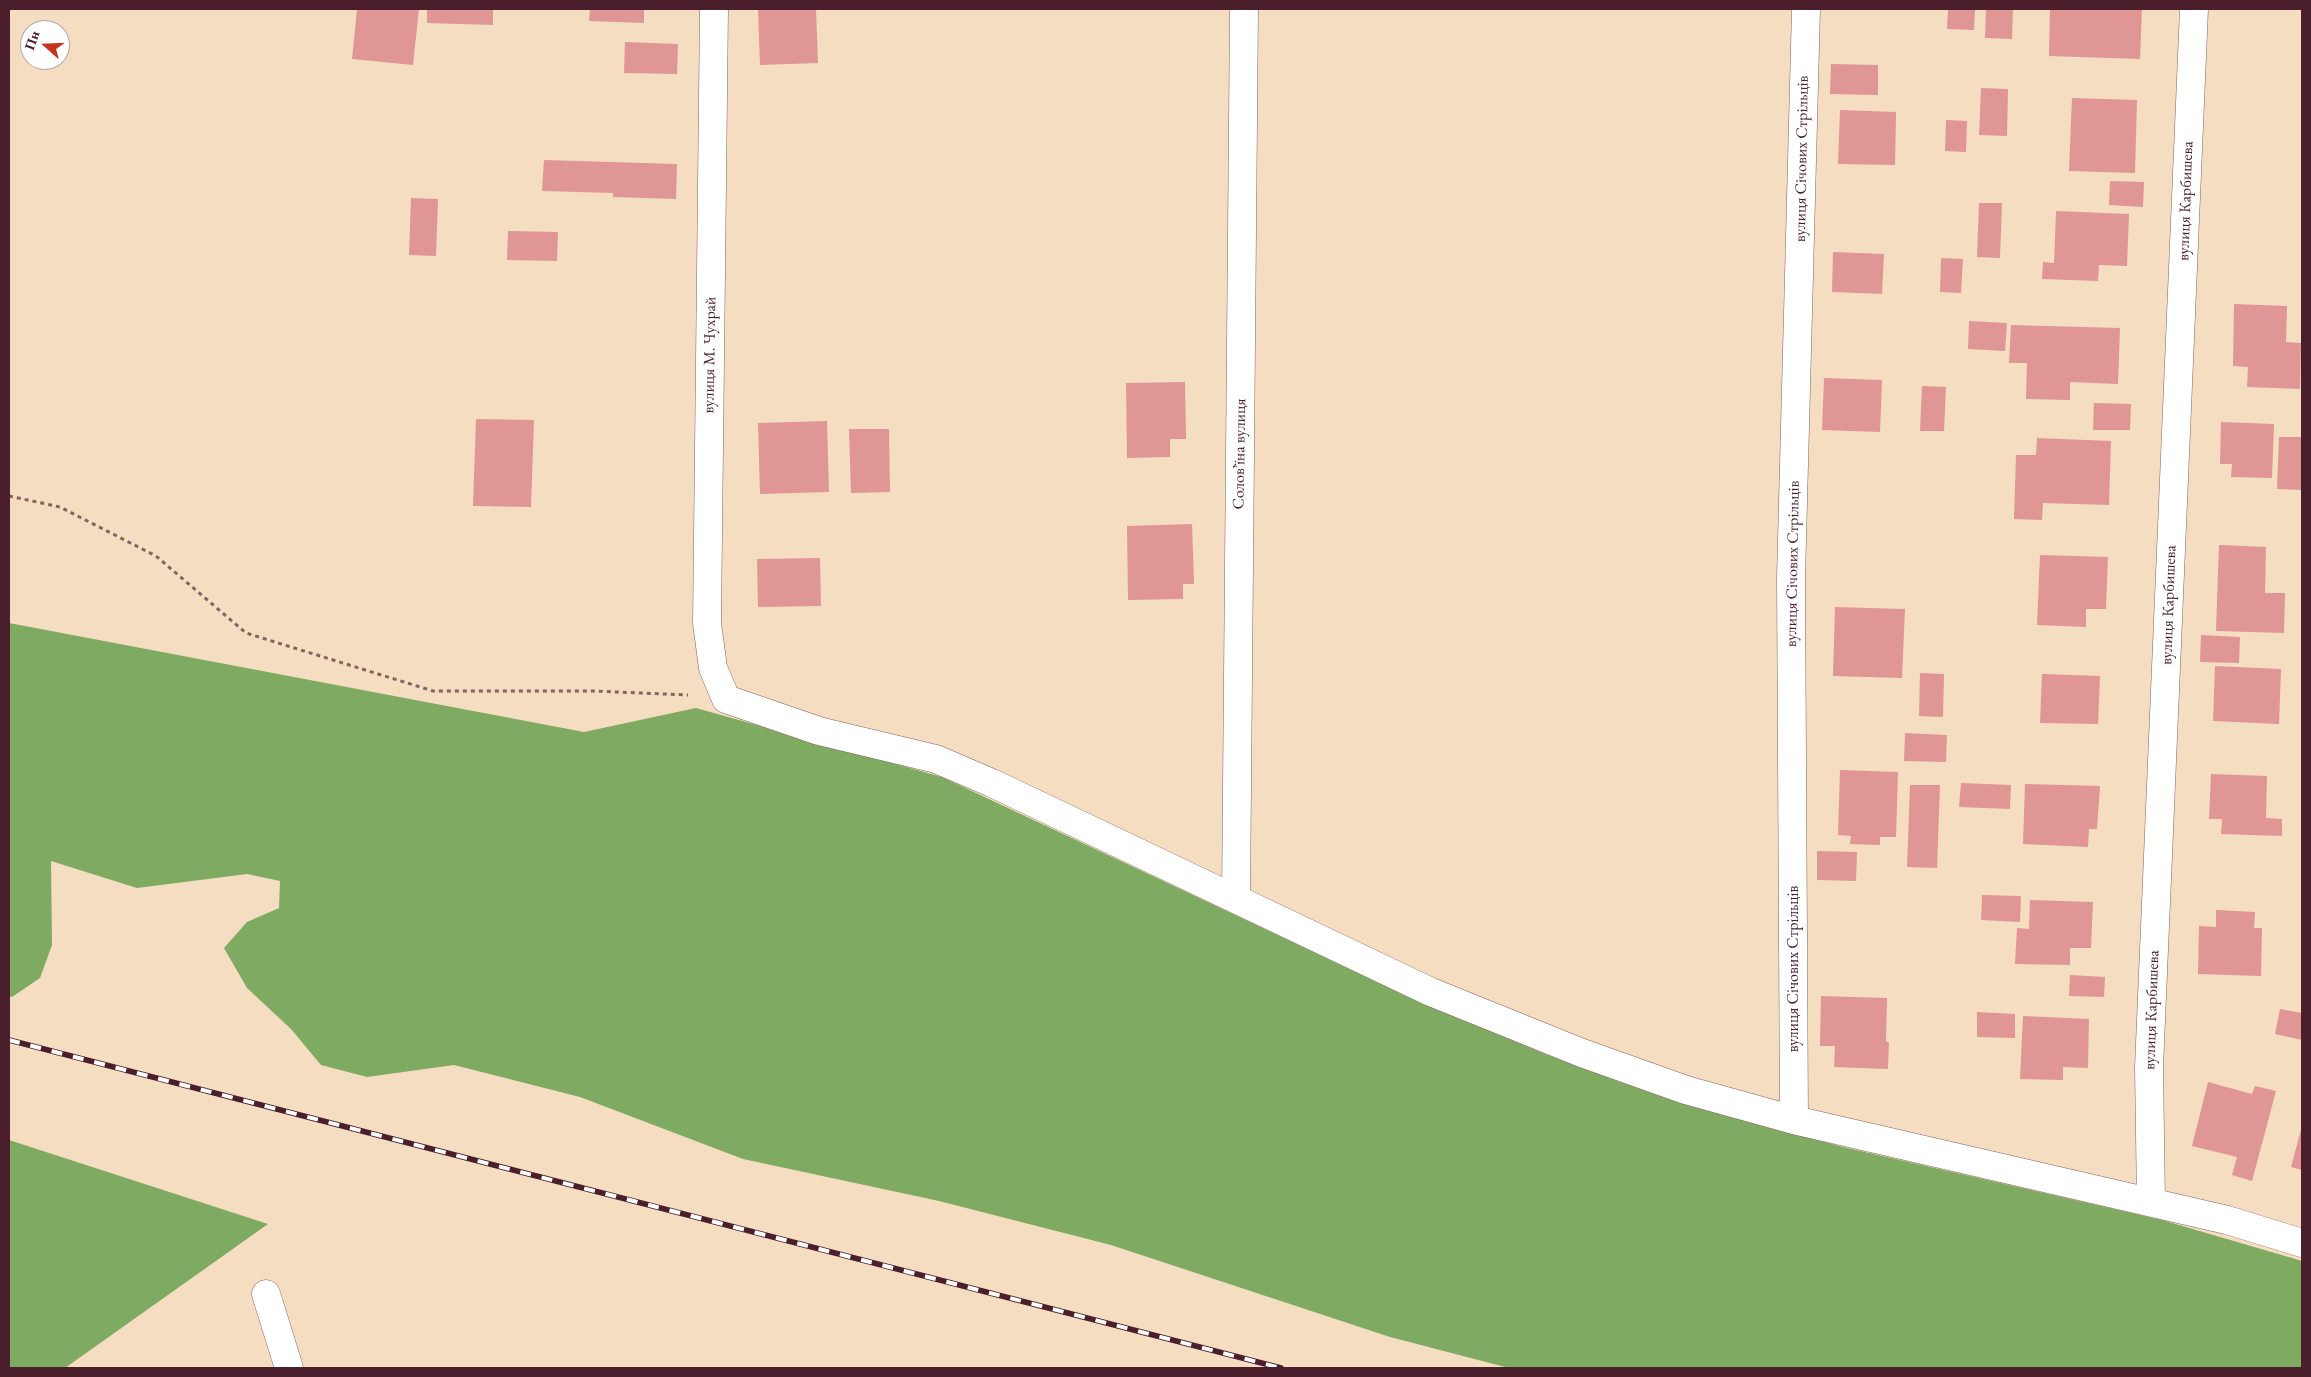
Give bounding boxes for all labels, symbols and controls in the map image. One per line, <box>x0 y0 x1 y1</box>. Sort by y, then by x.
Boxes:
north arrow <box>20 20 70 70</box>
text: Пн <box>20 28 44 52</box>
street label: вулиця Січових Стрільців <box>1791 76 1813 242</box>
street label: вулиця Карбишева <box>2174 141 2198 261</box>
street label: вулиця М. Чухрай <box>699 296 721 414</box>
street label: Соловʼїна вулиця <box>1229 398 1251 510</box>
street label: вулиця Січових Стрільців <box>1782 481 1804 647</box>
street label: вулиця Карбишева <box>2157 545 2181 665</box>
street label: вулиця Січових Стрільців <box>1784 886 1804 1052</box>
street label: вулиця Карбишева <box>2140 950 2164 1070</box>

